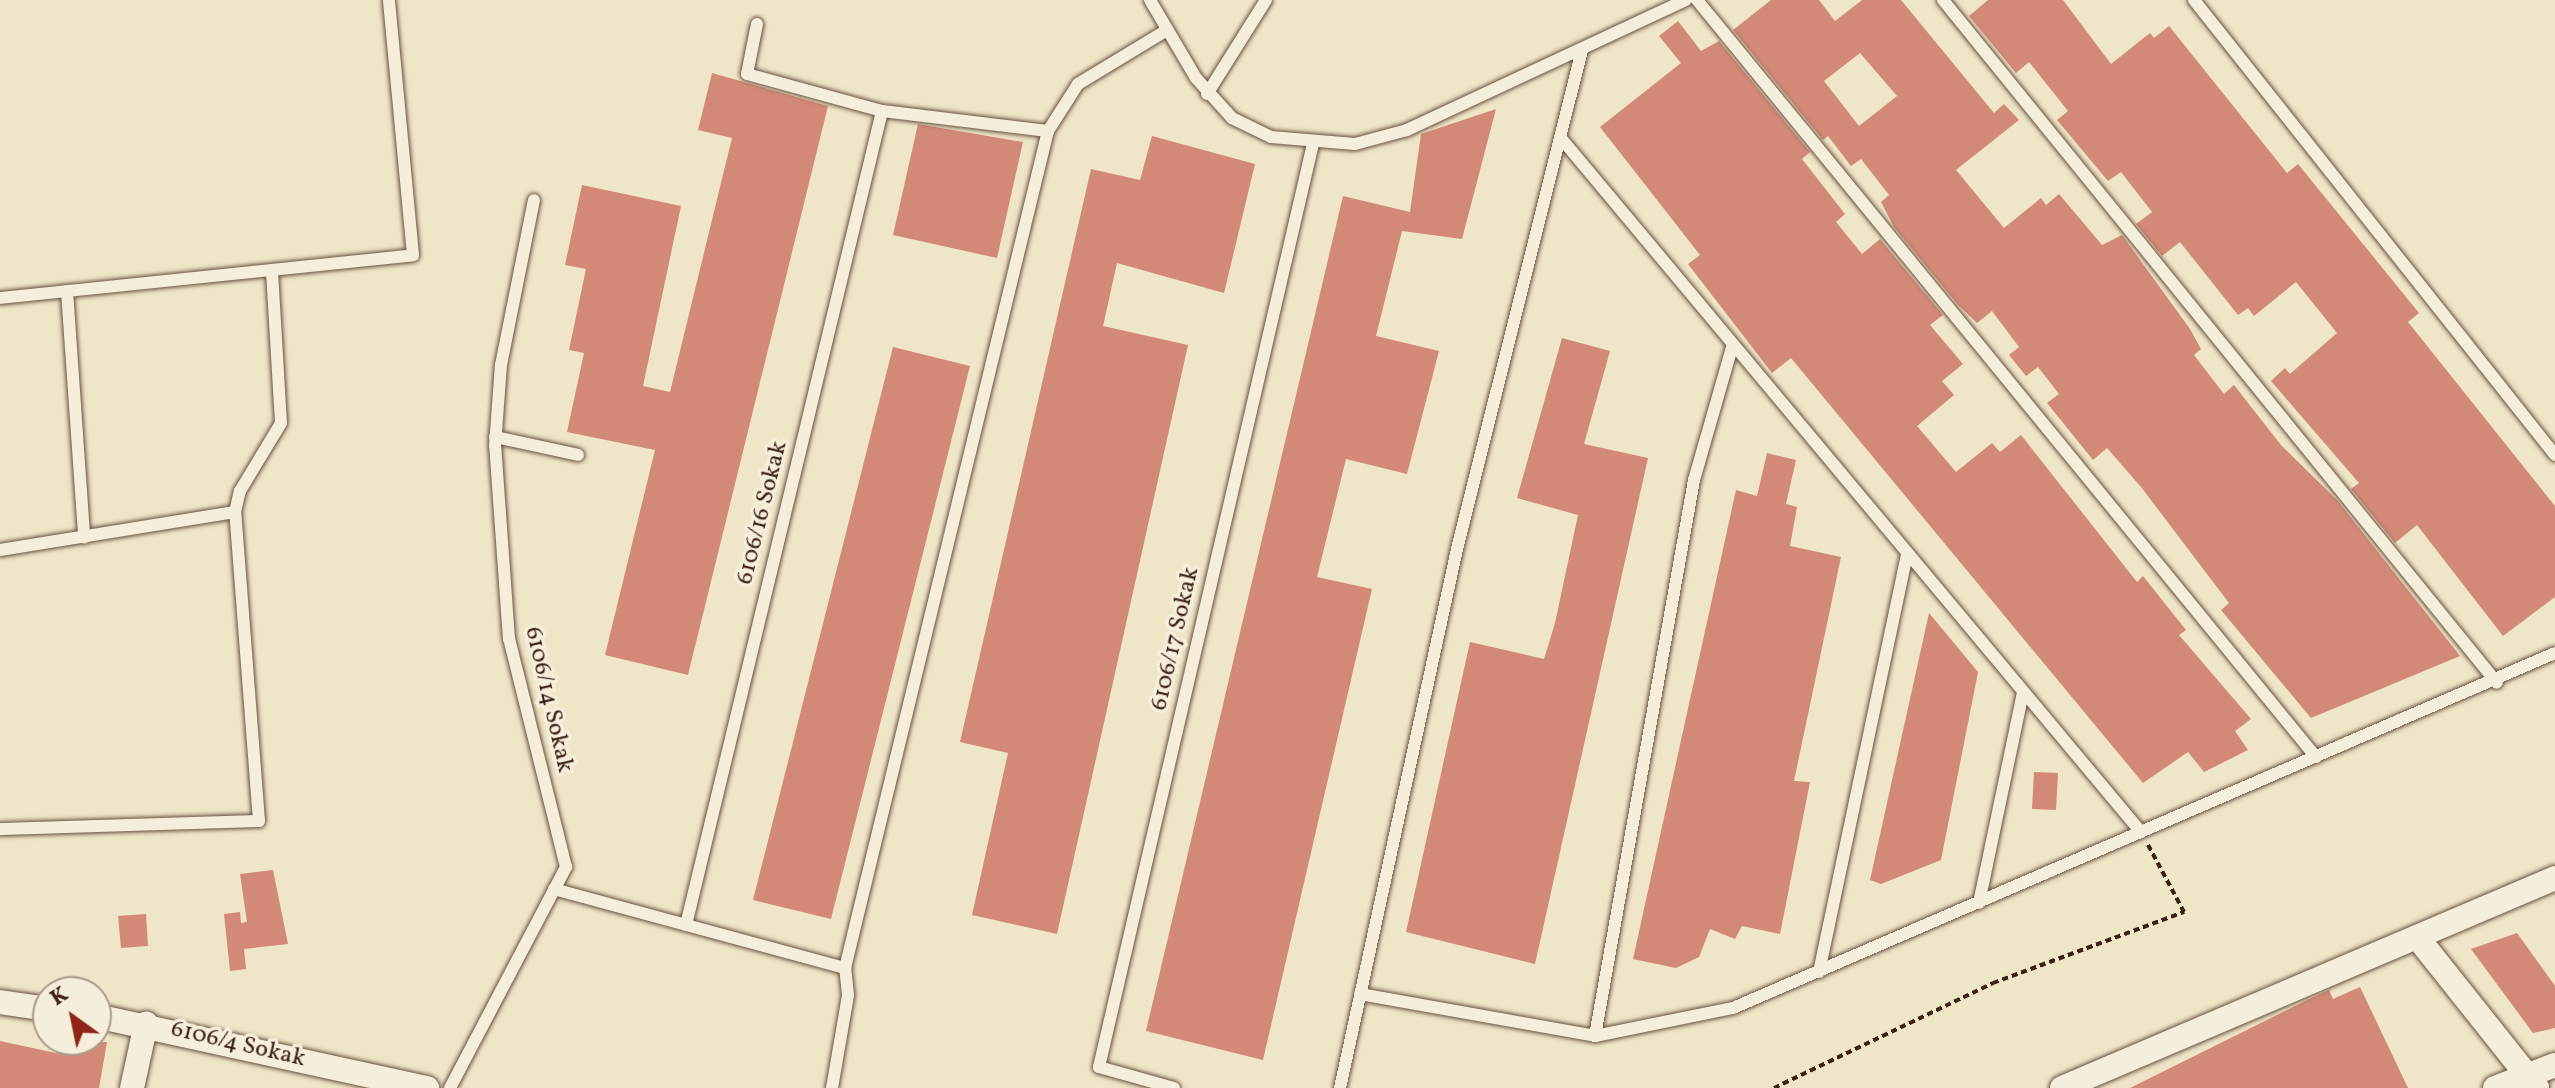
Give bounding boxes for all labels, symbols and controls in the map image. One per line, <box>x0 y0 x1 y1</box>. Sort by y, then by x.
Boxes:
street label: 6106/16 Sokak <box>731 438 795 588</box>
street label: 6106/17 Sokak <box>1146 565 1206 713</box>
street label: 6106/14 Sokak <box>517 624 579 776</box>
north arrow <box>32 976 112 1056</box>
text: K <box>45 980 75 1014</box>
street label: 6106/4 Sokak <box>168 1016 308 1074</box>

